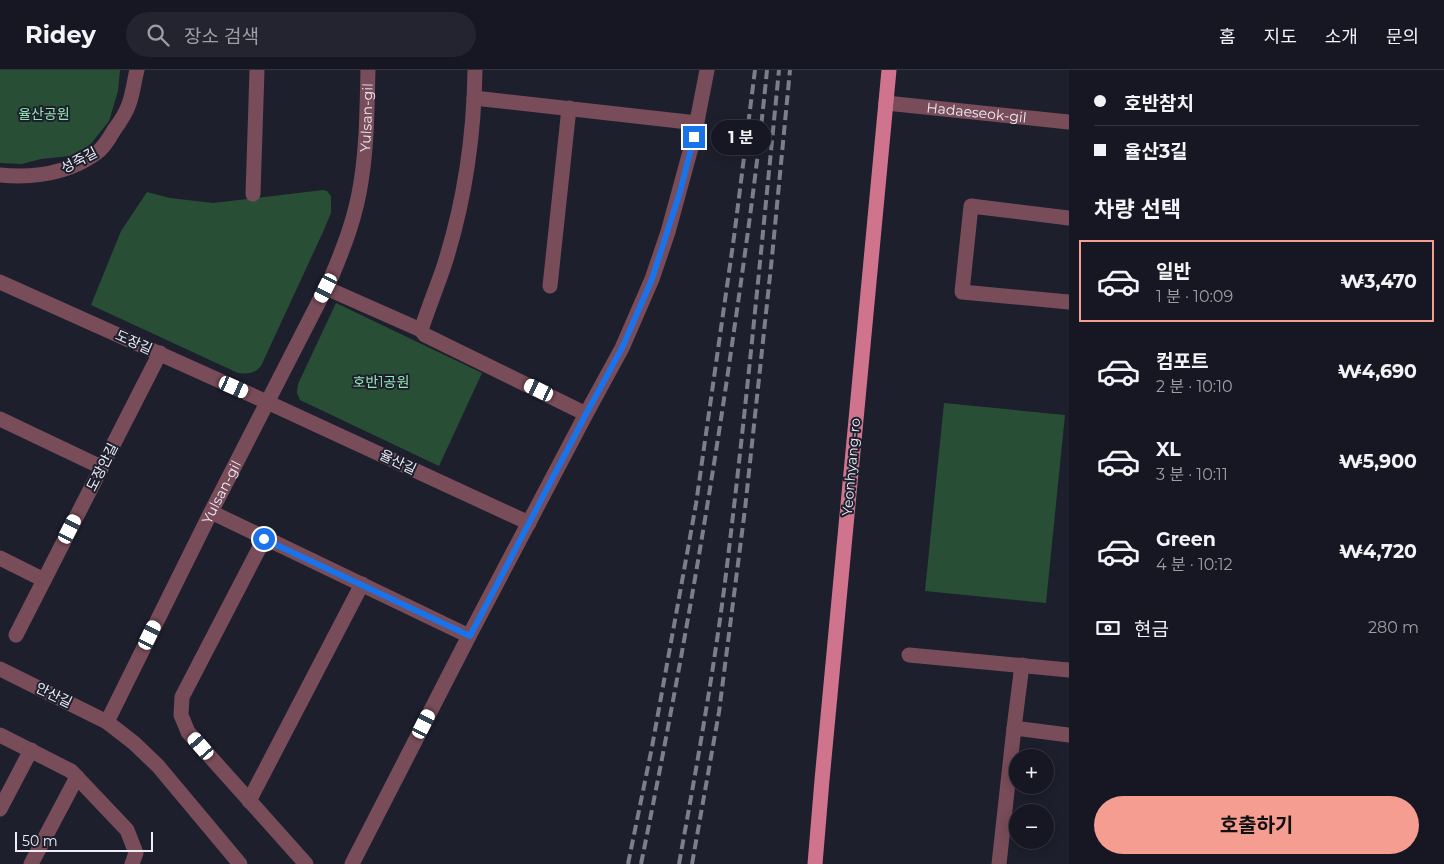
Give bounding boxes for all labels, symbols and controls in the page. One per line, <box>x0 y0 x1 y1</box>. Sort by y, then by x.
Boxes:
search box <box>126 12 476 57</box>
text: Ridey <box>25 20 96 49</box>
icon: search <box>144 21 172 49</box>
text: 장소 검색 <box>184 25 259 48</box>
text: 홈 <box>1219 26 1236 48</box>
text: 지도 <box>1264 26 1297 48</box>
text: 소개 <box>1325 26 1358 48</box>
text: 문의 <box>1386 26 1419 48</box>
street label: Yulsan-gil <box>356 83 377 153</box>
text: 호반참치 <box>1124 92 1194 115</box>
street label: Hadaeseok-gil <box>926 98 1028 127</box>
park label: 율산공원 <box>18 105 70 123</box>
callout: 1 분 <box>712 120 772 154</box>
route end <box>683 126 705 148</box>
text: 1 분 <box>728 128 754 147</box>
text: 율산3길 <box>1124 140 1188 163</box>
street label: 성죽길 <box>58 143 100 177</box>
text: 차량 선택 <box>1094 196 1181 223</box>
icon: car <box>1096 259 1141 304</box>
text: 일반 <box>1156 260 1191 283</box>
text: ₩3,470 <box>1340 270 1417 293</box>
car <box>312 271 339 305</box>
text: 1 분 · 10:09 <box>1156 287 1233 306</box>
street label: 도장길 <box>113 326 155 358</box>
icon: car <box>1096 349 1141 394</box>
text: 컴포트 <box>1156 350 1208 373</box>
text: ₩4,690 <box>1338 360 1417 383</box>
park label: 호반1공원 <box>353 373 409 391</box>
car <box>217 374 250 400</box>
car <box>522 377 555 403</box>
text: 2 분 · 10:10 <box>1156 377 1233 396</box>
street label: Yeonhyang-ro <box>838 417 864 517</box>
text: XL <box>1156 438 1181 461</box>
icon: car <box>1096 439 1141 484</box>
street label: 도장안길 <box>82 440 122 494</box>
street label: 율산길 <box>377 446 419 478</box>
text: ₩5,900 <box>1339 450 1417 473</box>
street label: Yulsan-gil <box>198 457 245 527</box>
text: 3 분 · 10:11 <box>1156 465 1228 484</box>
car <box>56 512 83 546</box>
route start <box>253 528 275 550</box>
text: Green <box>1156 528 1216 551</box>
icon: car <box>1096 529 1141 574</box>
text: ₩4,720 <box>1339 540 1417 563</box>
text: 4 분 · 10:12 <box>1156 555 1233 574</box>
icon: cash <box>1094 614 1122 642</box>
car <box>136 618 163 652</box>
text: 현금 <box>1134 618 1169 641</box>
text: 280 m <box>1368 618 1419 637</box>
street label: 안산길 <box>33 678 75 712</box>
car <box>410 707 437 741</box>
car <box>185 730 216 762</box>
map controls <box>1009 749 1054 849</box>
button: + <box>1009 749 1054 794</box>
button: 호출하기 <box>1094 796 1419 854</box>
button: − <box>1009 804 1054 849</box>
scale bar <box>15 829 152 852</box>
text: 50 m <box>22 832 58 850</box>

